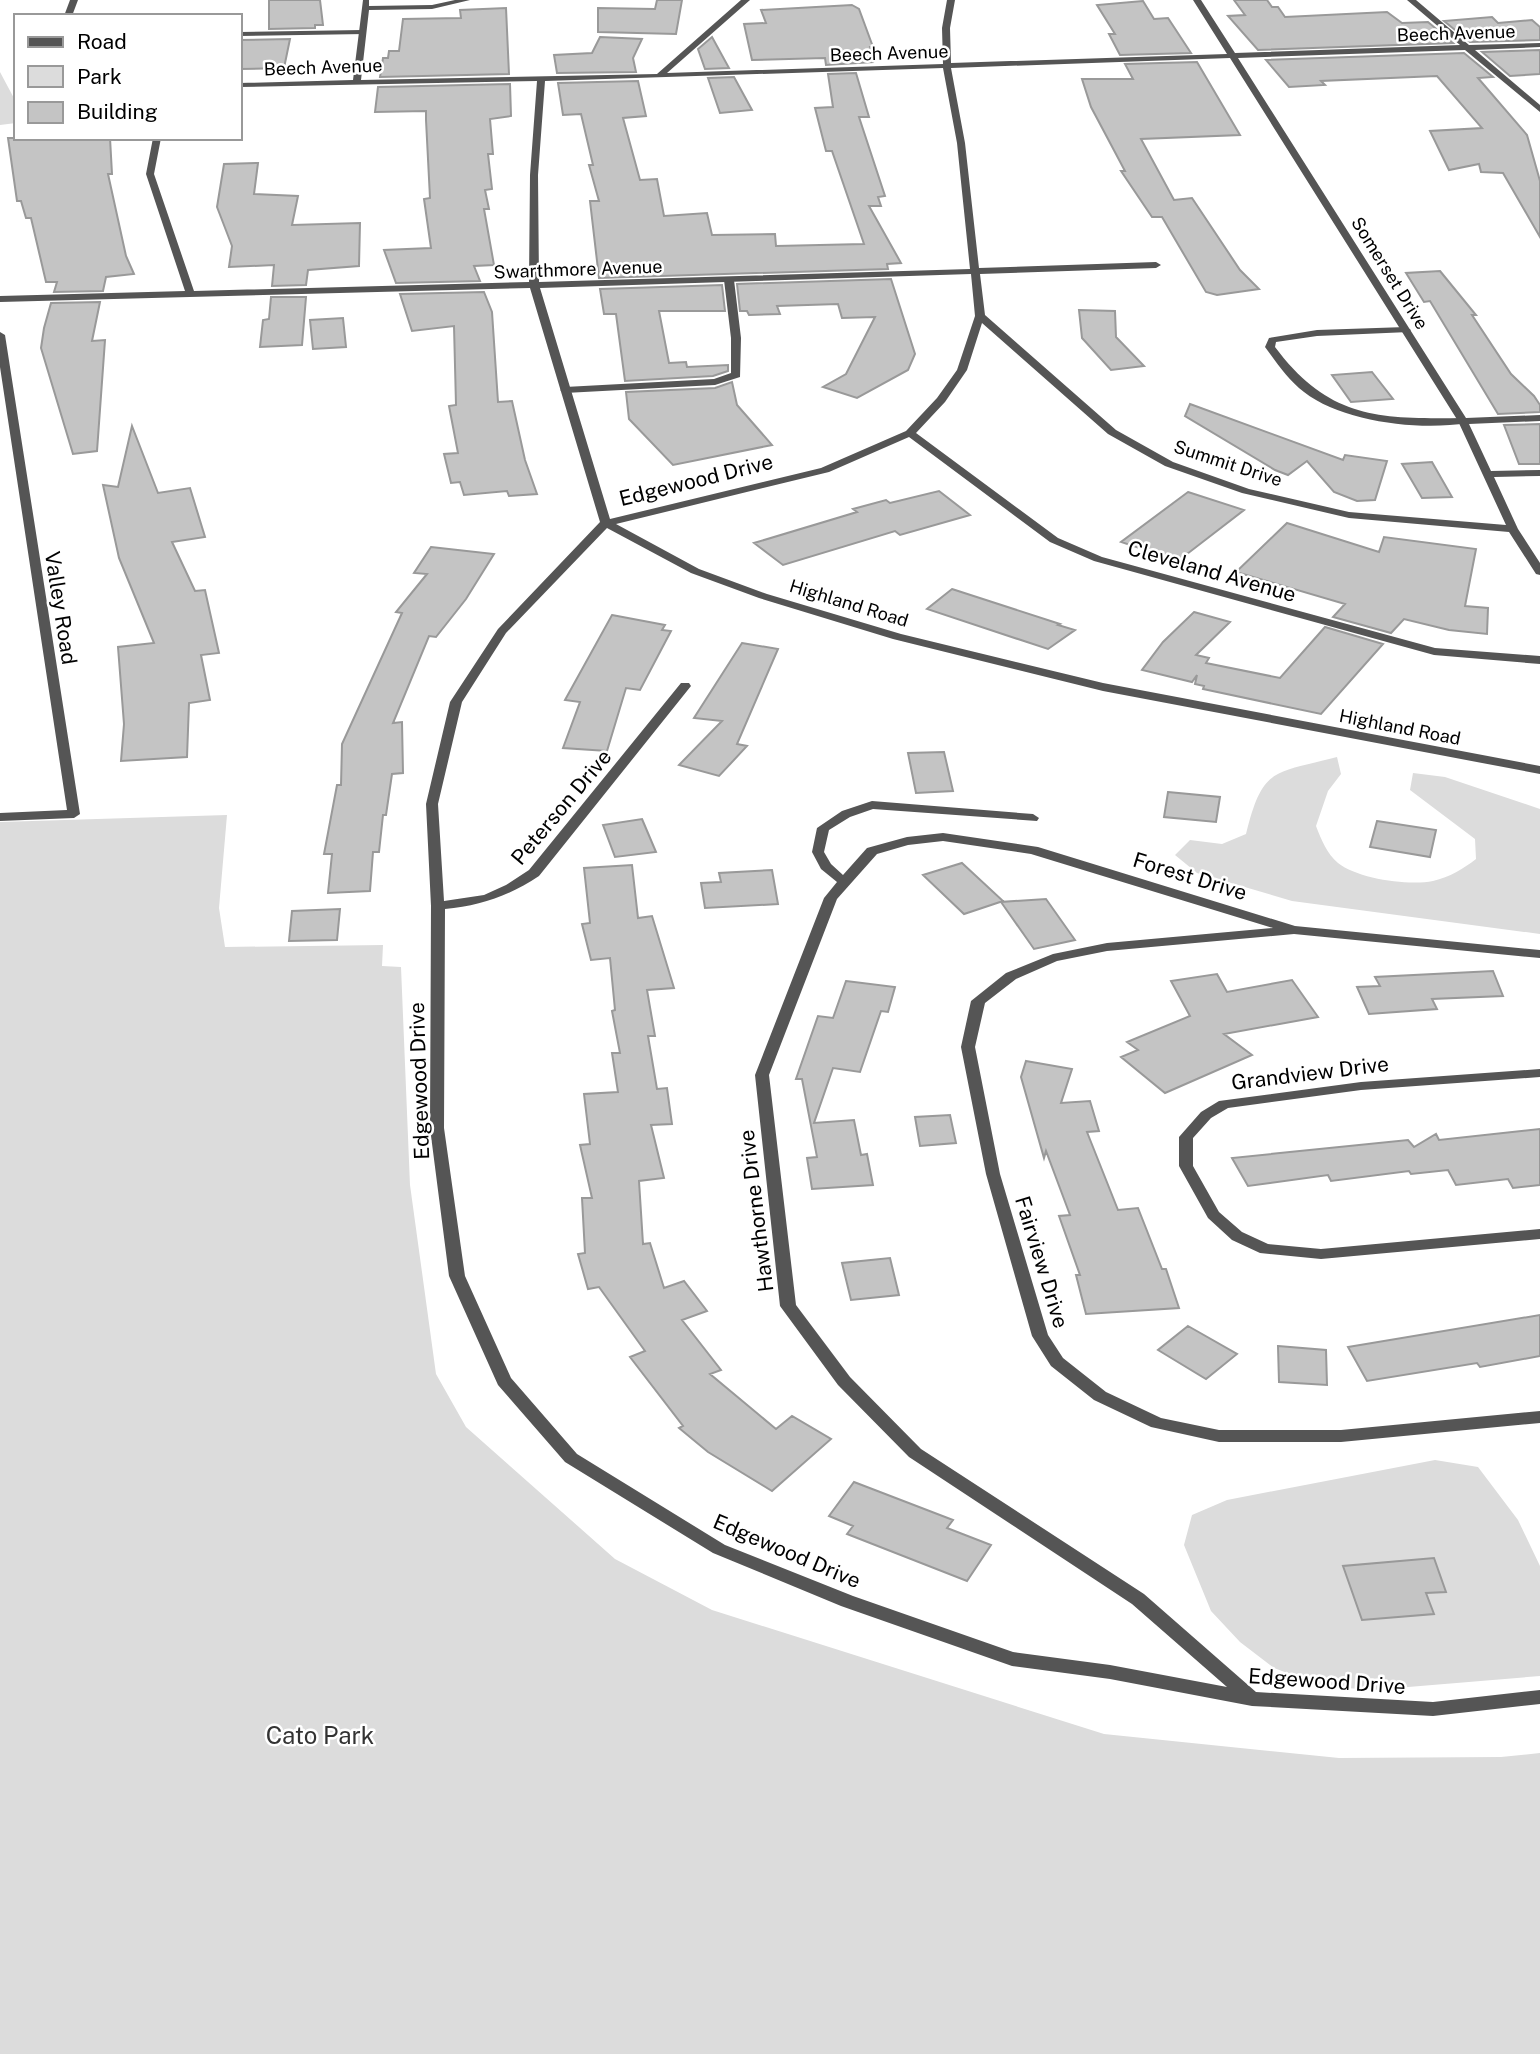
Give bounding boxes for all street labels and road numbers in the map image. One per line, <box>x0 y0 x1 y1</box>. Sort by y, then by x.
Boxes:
street label: Beech Avenue <box>1396 20 1516 46</box>
street label: Beech Avenue <box>829 40 949 66</box>
street label: Beech Avenue <box>263 54 383 80</box>
street label: Somerset Drive <box>1347 213 1433 333</box>
street label: Swarthmore Avenue <box>493 256 663 282</box>
street label: Summit Drive <box>1171 436 1285 490</box>
street label: Edgewood Drive <box>616 449 776 511</box>
street label: Cleveland Avenue <box>1125 535 1299 607</box>
street label: Valley Road <box>40 550 82 666</box>
street label: Highland Road <box>787 575 911 631</box>
street label: Highland Road <box>1338 705 1462 749</box>
street label: Peterson Drive <box>506 744 616 870</box>
street label: Forest Drive <box>1130 847 1250 905</box>
street label: Edgewood Drive <box>404 1002 434 1160</box>
street label: Grandview Drive <box>1230 1051 1390 1095</box>
street label: Hawthorne Drive <box>734 1128 778 1294</box>
street label: Fairview Drive <box>1010 1193 1074 1331</box>
street label: Edgewood Drive <box>710 1509 864 1593</box>
street label: Edgewood Drive <box>1247 1663 1407 1699</box>

